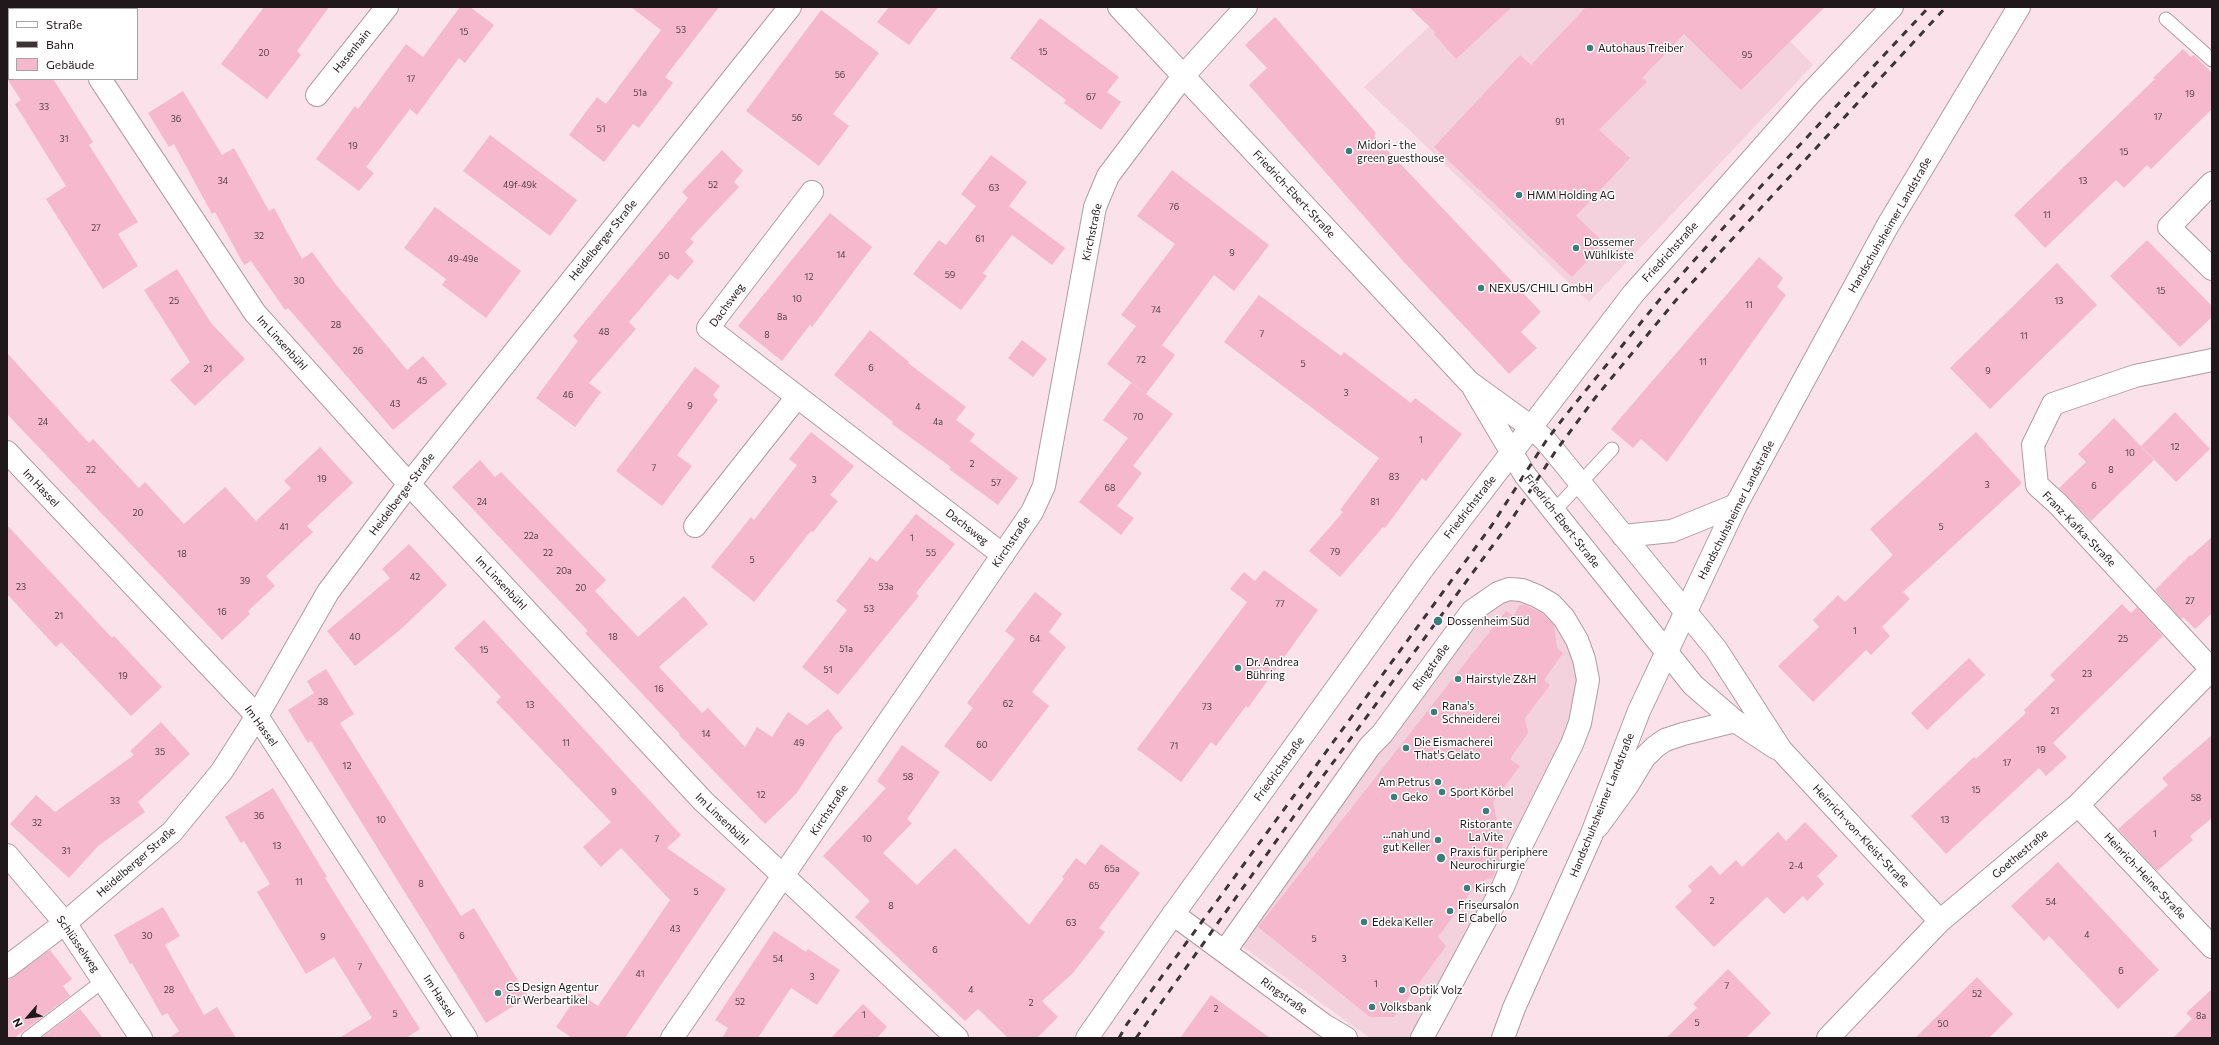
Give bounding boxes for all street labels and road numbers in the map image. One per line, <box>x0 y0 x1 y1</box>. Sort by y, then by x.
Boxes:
street label: Hasenhain <box>330 27 374 75</box>
street label: Friedrich-Ebert-Straße <box>1250 147 1338 241</box>
street label: Handschuhsheimer Landstraße <box>1846 155 1934 295</box>
street label: Heidelberger Straße <box>566 197 640 283</box>
street label: Kirchstraße <box>1079 202 1105 262</box>
street label: Friedrichstraße <box>1640 219 1700 285</box>
street label: Dachsweg <box>707 281 747 329</box>
street label: Im Linsenbühl <box>254 313 310 373</box>
street label: Handschuhsheimer Landstraße <box>1695 438 1777 582</box>
street label: Heidelberger Straße <box>367 450 437 538</box>
street label: Im Hassel <box>20 466 62 510</box>
street label: Friedrich-Ebert-Straße <box>1521 472 1603 570</box>
street label: Friedrichstraße <box>1441 473 1499 541</box>
street label: Franz-Kafka-Straße <box>2040 489 2118 569</box>
street label: Dachsweg <box>943 506 991 548</box>
street label: Kirchstraße <box>989 514 1033 570</box>
street label: Im Linsenbühl <box>473 553 529 613</box>
street label: Ringstraße <box>1410 641 1452 693</box>
street label: Im Hassel <box>242 703 280 749</box>
street label: Handschuhsheimer Landstraße <box>1567 731 1637 879</box>
street label: Friedrichstraße <box>1251 734 1307 804</box>
street label: Kirchstraße <box>807 782 851 838</box>
street label: Heinrich-von-Kleist-Straße <box>1810 782 1912 890</box>
street label: Im Linsenbühl <box>693 790 751 848</box>
street label: Heidelberger Straße <box>94 824 178 900</box>
street label: Goethestraße <box>1989 827 2051 881</box>
street label: Heinrich-Heine-Straße <box>2101 830 2189 922</box>
street label: Schlüsselweg <box>54 913 102 975</box>
street label: Im Hassel <box>421 973 457 1019</box>
street label: Ringstraße <box>1258 975 1310 1017</box>

